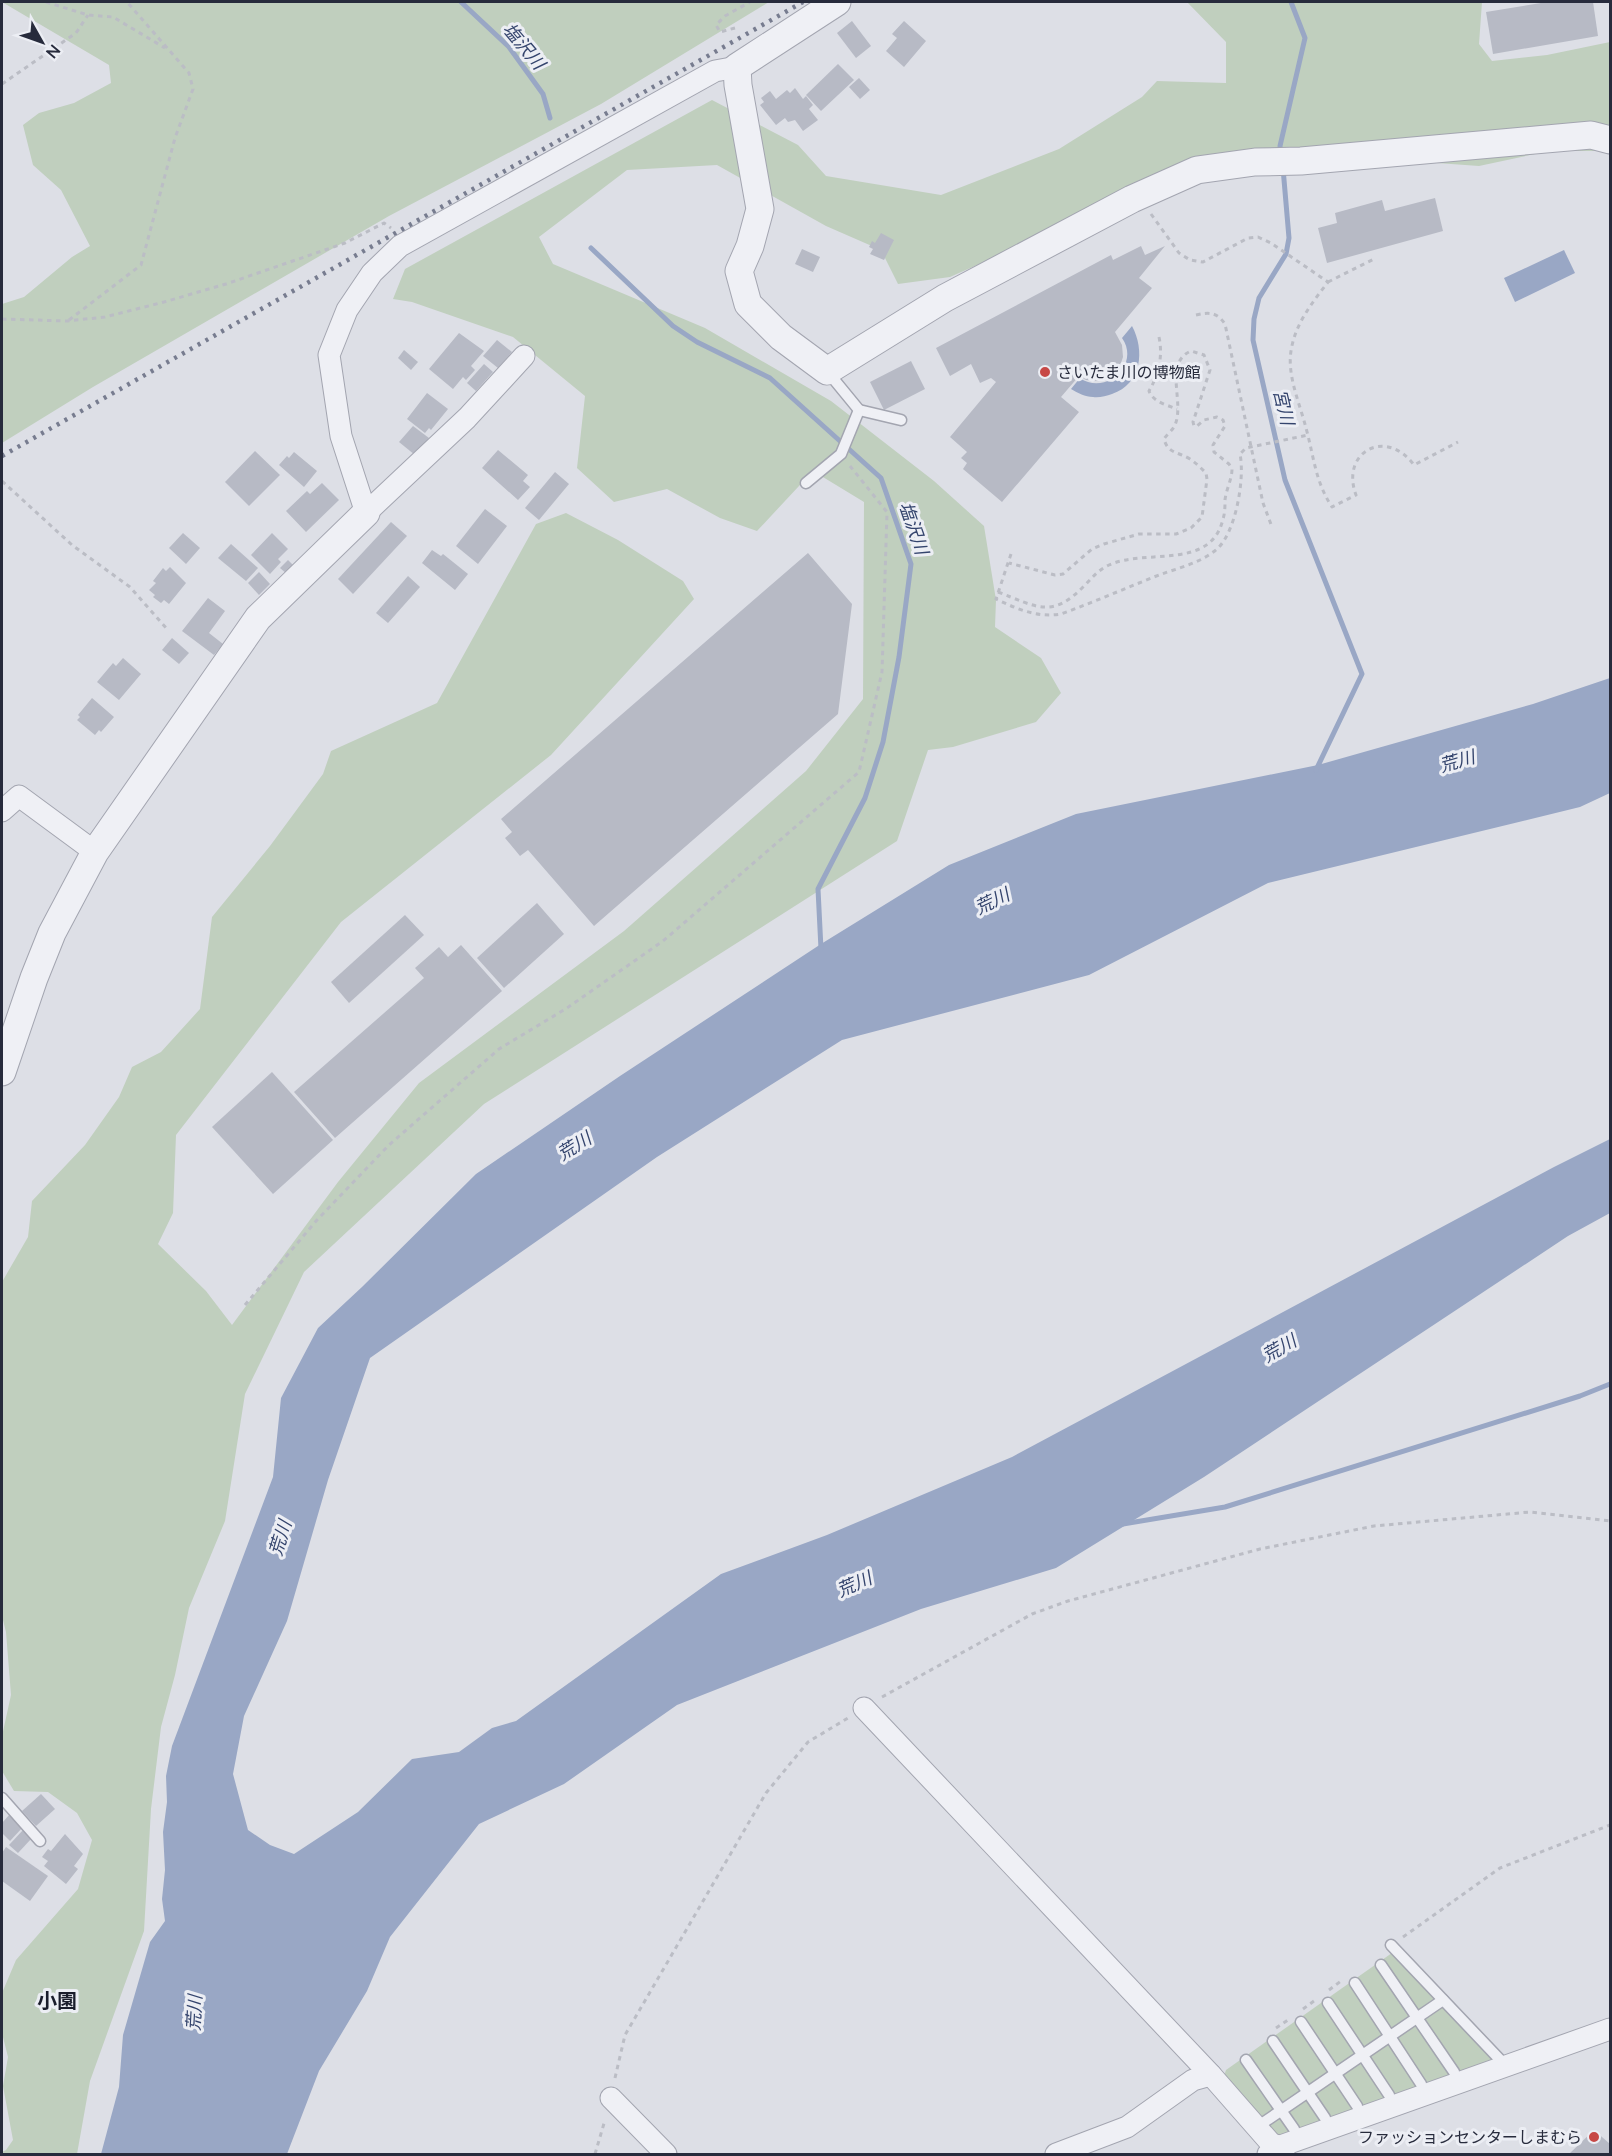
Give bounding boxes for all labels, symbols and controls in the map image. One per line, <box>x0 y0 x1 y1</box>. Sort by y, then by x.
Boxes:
north arrow <box>12 12 72 72</box>
water label: 塩沢川 <box>498 18 551 76</box>
text: N <box>42 41 65 63</box>
place label: さいたま川の博物館 <box>1057 362 1201 382</box>
marker: さいたま川の博物館 <box>1038 365 1052 379</box>
water label: 宮川 <box>1269 387 1300 429</box>
water label: 塩沢川 <box>894 499 934 559</box>
water label: 荒川 <box>1437 744 1479 777</box>
water label: 荒川 <box>971 882 1015 919</box>
water label: 荒川 <box>553 1126 597 1165</box>
water label: 荒川 <box>1258 1328 1302 1367</box>
water label: 荒川 <box>264 1516 297 1559</box>
water label: 荒川 <box>833 1565 877 1602</box>
district label: 小園 <box>37 1988 77 2013</box>
water label: 荒川 <box>182 1992 207 2032</box>
place label: ファッションセンターしまむら <box>1358 2127 1582 2147</box>
marker: ファッションセンターしまむら <box>1587 2130 1601 2144</box>

